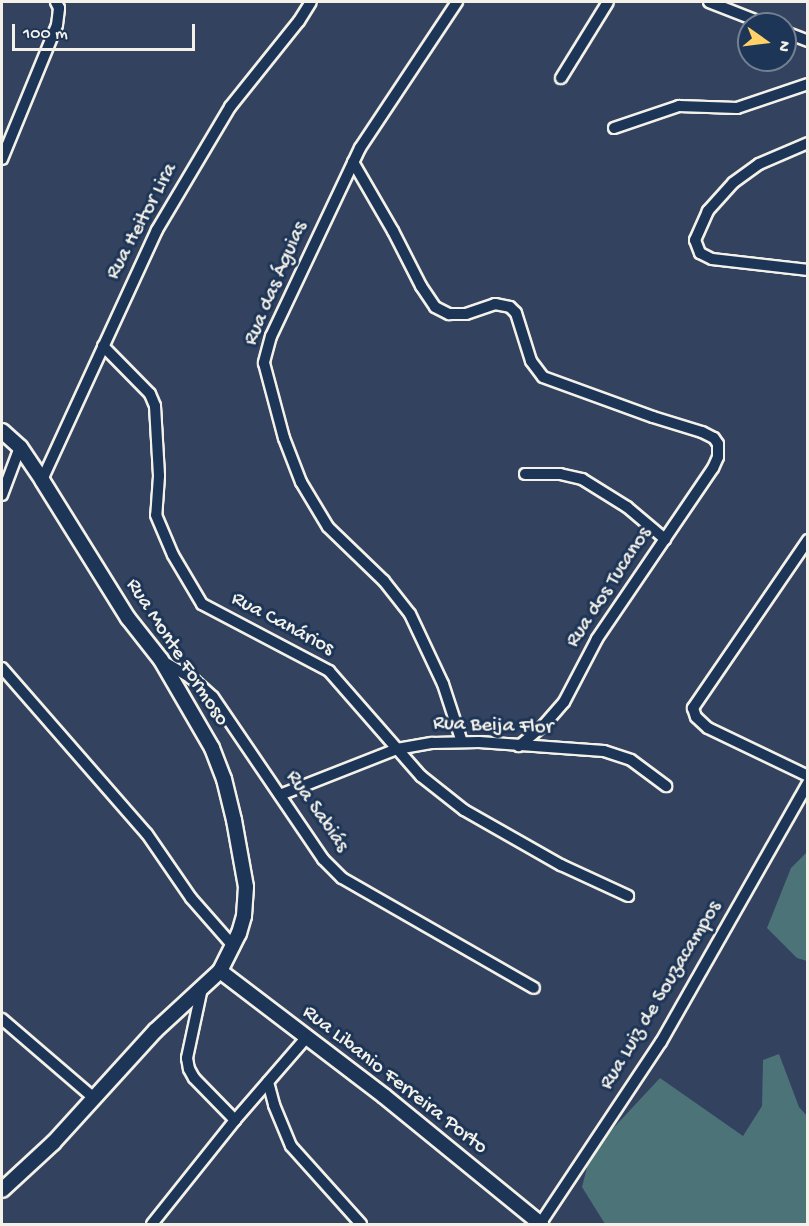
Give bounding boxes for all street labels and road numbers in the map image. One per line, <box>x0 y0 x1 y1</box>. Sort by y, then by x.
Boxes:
street label: Rua Heitor Lira <box>102 160 184 284</box>
street label: Rua das Águias <box>240 218 314 350</box>
street label: Rua dos Tucanos <box>562 523 658 653</box>
street label: Rua Monte Formoso <box>119 574 233 732</box>
street label: Rua Canários <box>226 587 338 663</box>
street label: Rua Beija Flor <box>433 712 553 742</box>
street label: Rua Sabiás <box>279 766 353 858</box>
street label: Rua Luiz de Souzacampos <box>596 897 728 1095</box>
street label: Rua Libanio Ferreira Porto <box>296 1001 492 1161</box>

